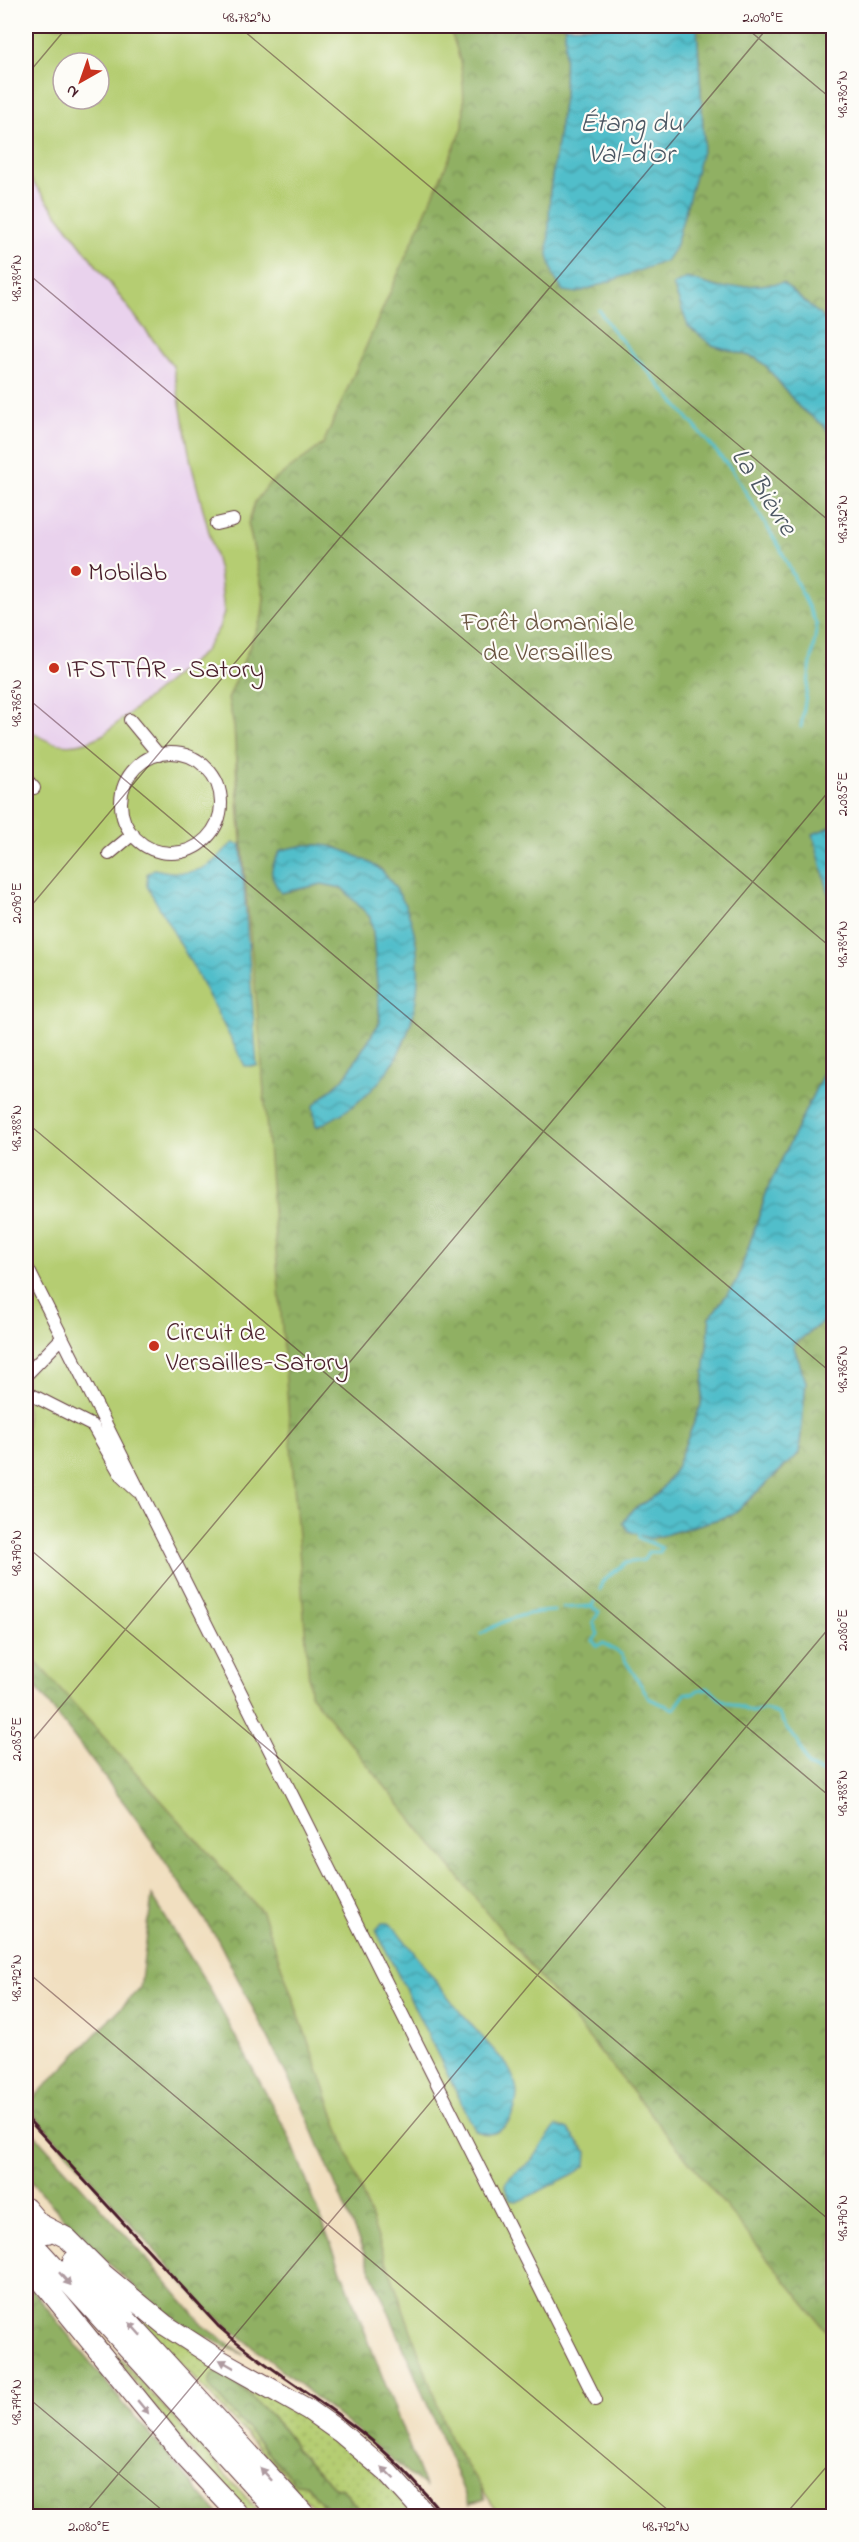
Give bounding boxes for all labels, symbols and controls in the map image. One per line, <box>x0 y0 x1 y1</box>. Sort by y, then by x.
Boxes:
text: 48.782°N <box>223 7 271 29</box>
text: 2.090°E <box>742 7 784 29</box>
north arrow <box>51 51 111 111</box>
text: 48.780°N <box>832 70 854 118</box>
text: N <box>61 78 84 104</box>
water label: Étang du Val-d'Or <box>580 105 682 175</box>
text: 48.784°N <box>6 255 28 302</box>
water label: La Bièvre <box>720 441 807 545</box>
text: 48.782°N <box>832 495 854 543</box>
place label: Mobilab <box>88 555 167 593</box>
marker: Mobilab <box>69 564 83 578</box>
park label: Forêt domaniale de Versailles <box>461 605 635 673</box>
place label: IFSTTAR - Satory <box>66 652 264 690</box>
marker: IFSTTAR - Satory <box>47 661 61 675</box>
text: 48.786°N <box>6 679 28 727</box>
text: 2.085°E <box>832 772 854 816</box>
text: 2.090°E <box>6 882 28 924</box>
text: 48.784°N <box>832 921 854 968</box>
text: 48.788°N <box>6 1105 28 1151</box>
place label: Circuit de Versailles-Satory <box>165 1315 349 1383</box>
marker: Circuit de Versailles-Satory <box>147 1339 161 1353</box>
text: 48.786°N <box>832 1345 854 1393</box>
text: 48.790°N <box>6 1530 28 1576</box>
text: 2.080°E <box>832 1609 854 1651</box>
text: 2.085°E <box>6 1717 28 1761</box>
text: 48.788°N <box>832 1770 854 1816</box>
text: 48.792°N <box>6 1954 28 2002</box>
text: 48.790°N <box>832 2195 854 2241</box>
one-way arrow <box>58 2272 72 2287</box>
one-way arrow <box>129 2322 142 2337</box>
one-way arrow <box>219 2359 235 2370</box>
text: 48.794°N <box>6 2379 28 2425</box>
one-way arrow <box>137 2400 149 2415</box>
one-way arrow <box>259 2466 273 2481</box>
one-way arrow <box>381 2467 396 2480</box>
text: 2.080°E <box>68 2516 110 2538</box>
text: 48.792°N <box>642 2516 690 2538</box>

